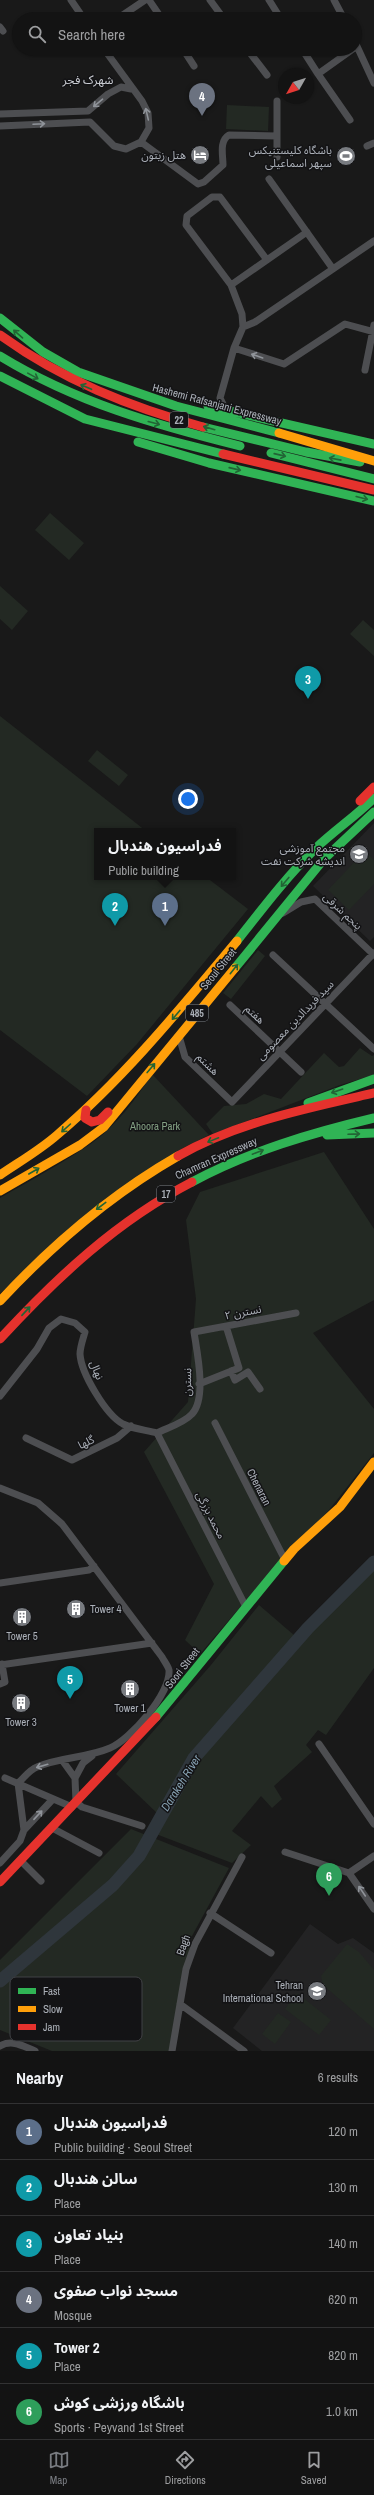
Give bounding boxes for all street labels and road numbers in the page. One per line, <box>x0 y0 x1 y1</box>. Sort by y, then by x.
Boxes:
street label: Hashemi Rafsanjani Expressway <box>151 380 283 428</box>
road number: 22 <box>170 412 188 428</box>
street label: پنجم شرقی <box>319 889 365 934</box>
street label: Seoul Street <box>197 945 239 993</box>
street label: سید فریدالدین معصومی <box>253 977 337 1063</box>
street label: هفتم <box>241 1001 268 1028</box>
road number: 485 <box>186 1005 208 1021</box>
street label: هشتم <box>192 1050 222 1080</box>
street label: Chamran Expressway <box>173 1133 260 1182</box>
road number: 17 <box>157 1186 175 1202</box>
street label: نسترن ۲ <box>223 1302 263 1322</box>
street label: نهال <box>87 1358 107 1382</box>
street label: نسترن <box>180 1368 194 1396</box>
street label: گلها <box>75 1432 97 1452</box>
street label: Chenaran <box>244 1466 274 1508</box>
street label: محمد بزرگی <box>193 1489 229 1541</box>
street label: Soori Street <box>162 1644 203 1691</box>
street label: Bagh <box>173 1933 193 1957</box>

